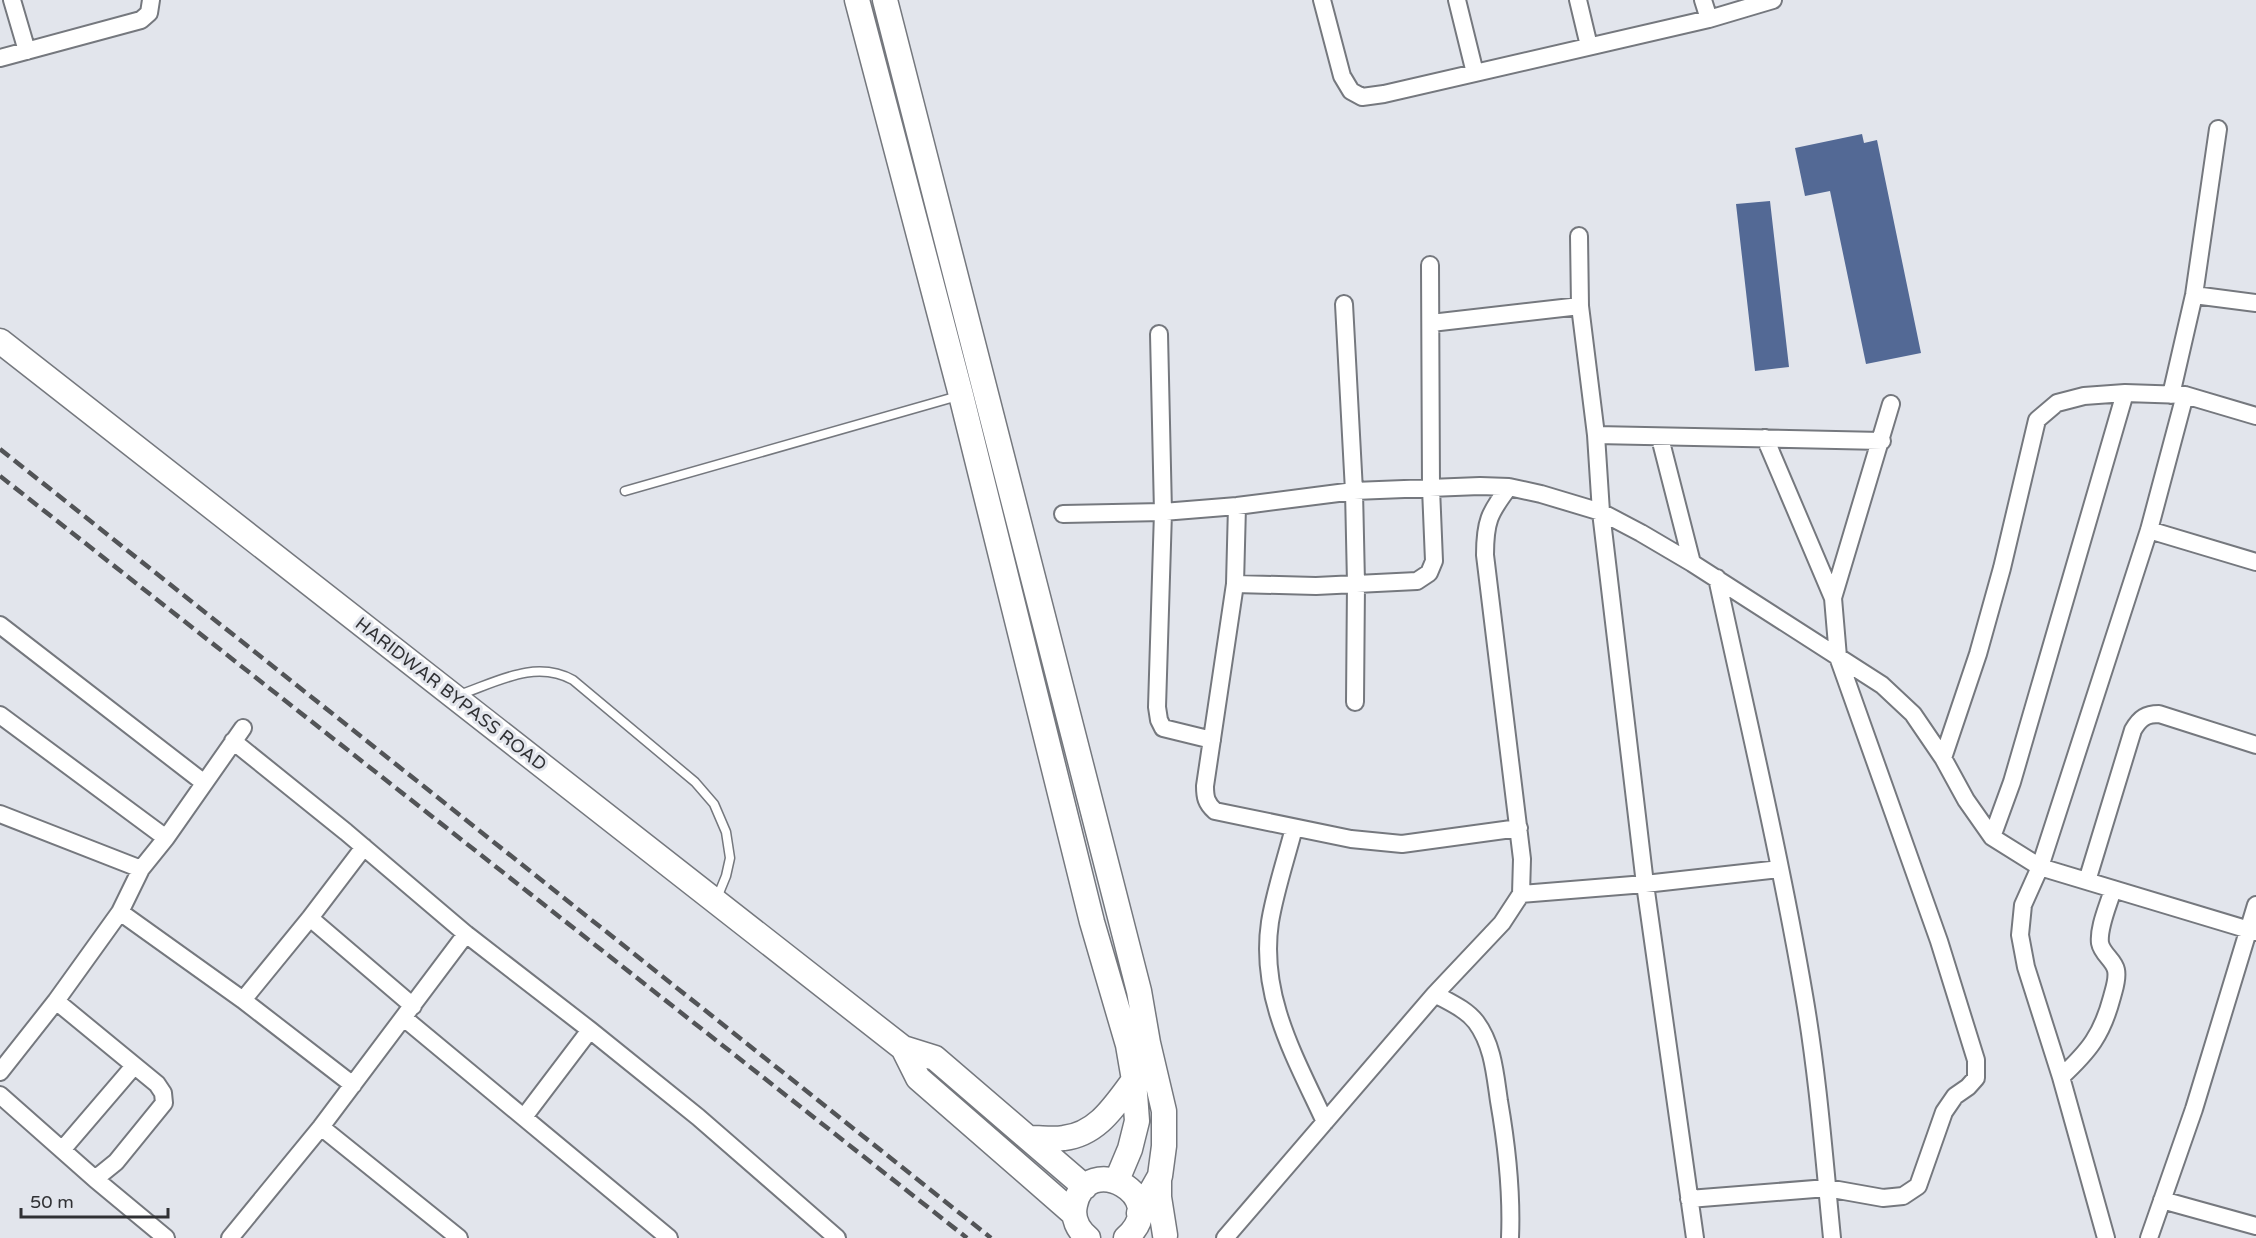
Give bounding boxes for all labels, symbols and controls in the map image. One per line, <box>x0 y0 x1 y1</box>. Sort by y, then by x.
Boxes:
street label: HARIDWAR BYPASS ROAD <box>351 612 551 776</box>
scale bar <box>21 1181 168 1219</box>
text: 50 m <box>30 1191 74 1213</box>

